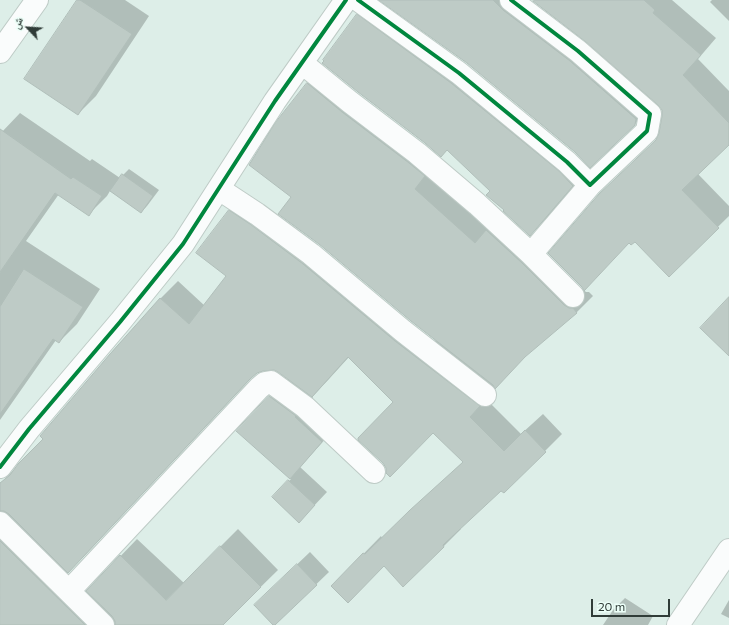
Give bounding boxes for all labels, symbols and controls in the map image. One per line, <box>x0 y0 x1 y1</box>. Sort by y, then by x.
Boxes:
north arrow <box>8 8 48 48</box>
text: ش <box>8 15 25 31</box>
scale bar <box>593 591 672 617</box>
text: 20 m <box>598 599 625 613</box>

